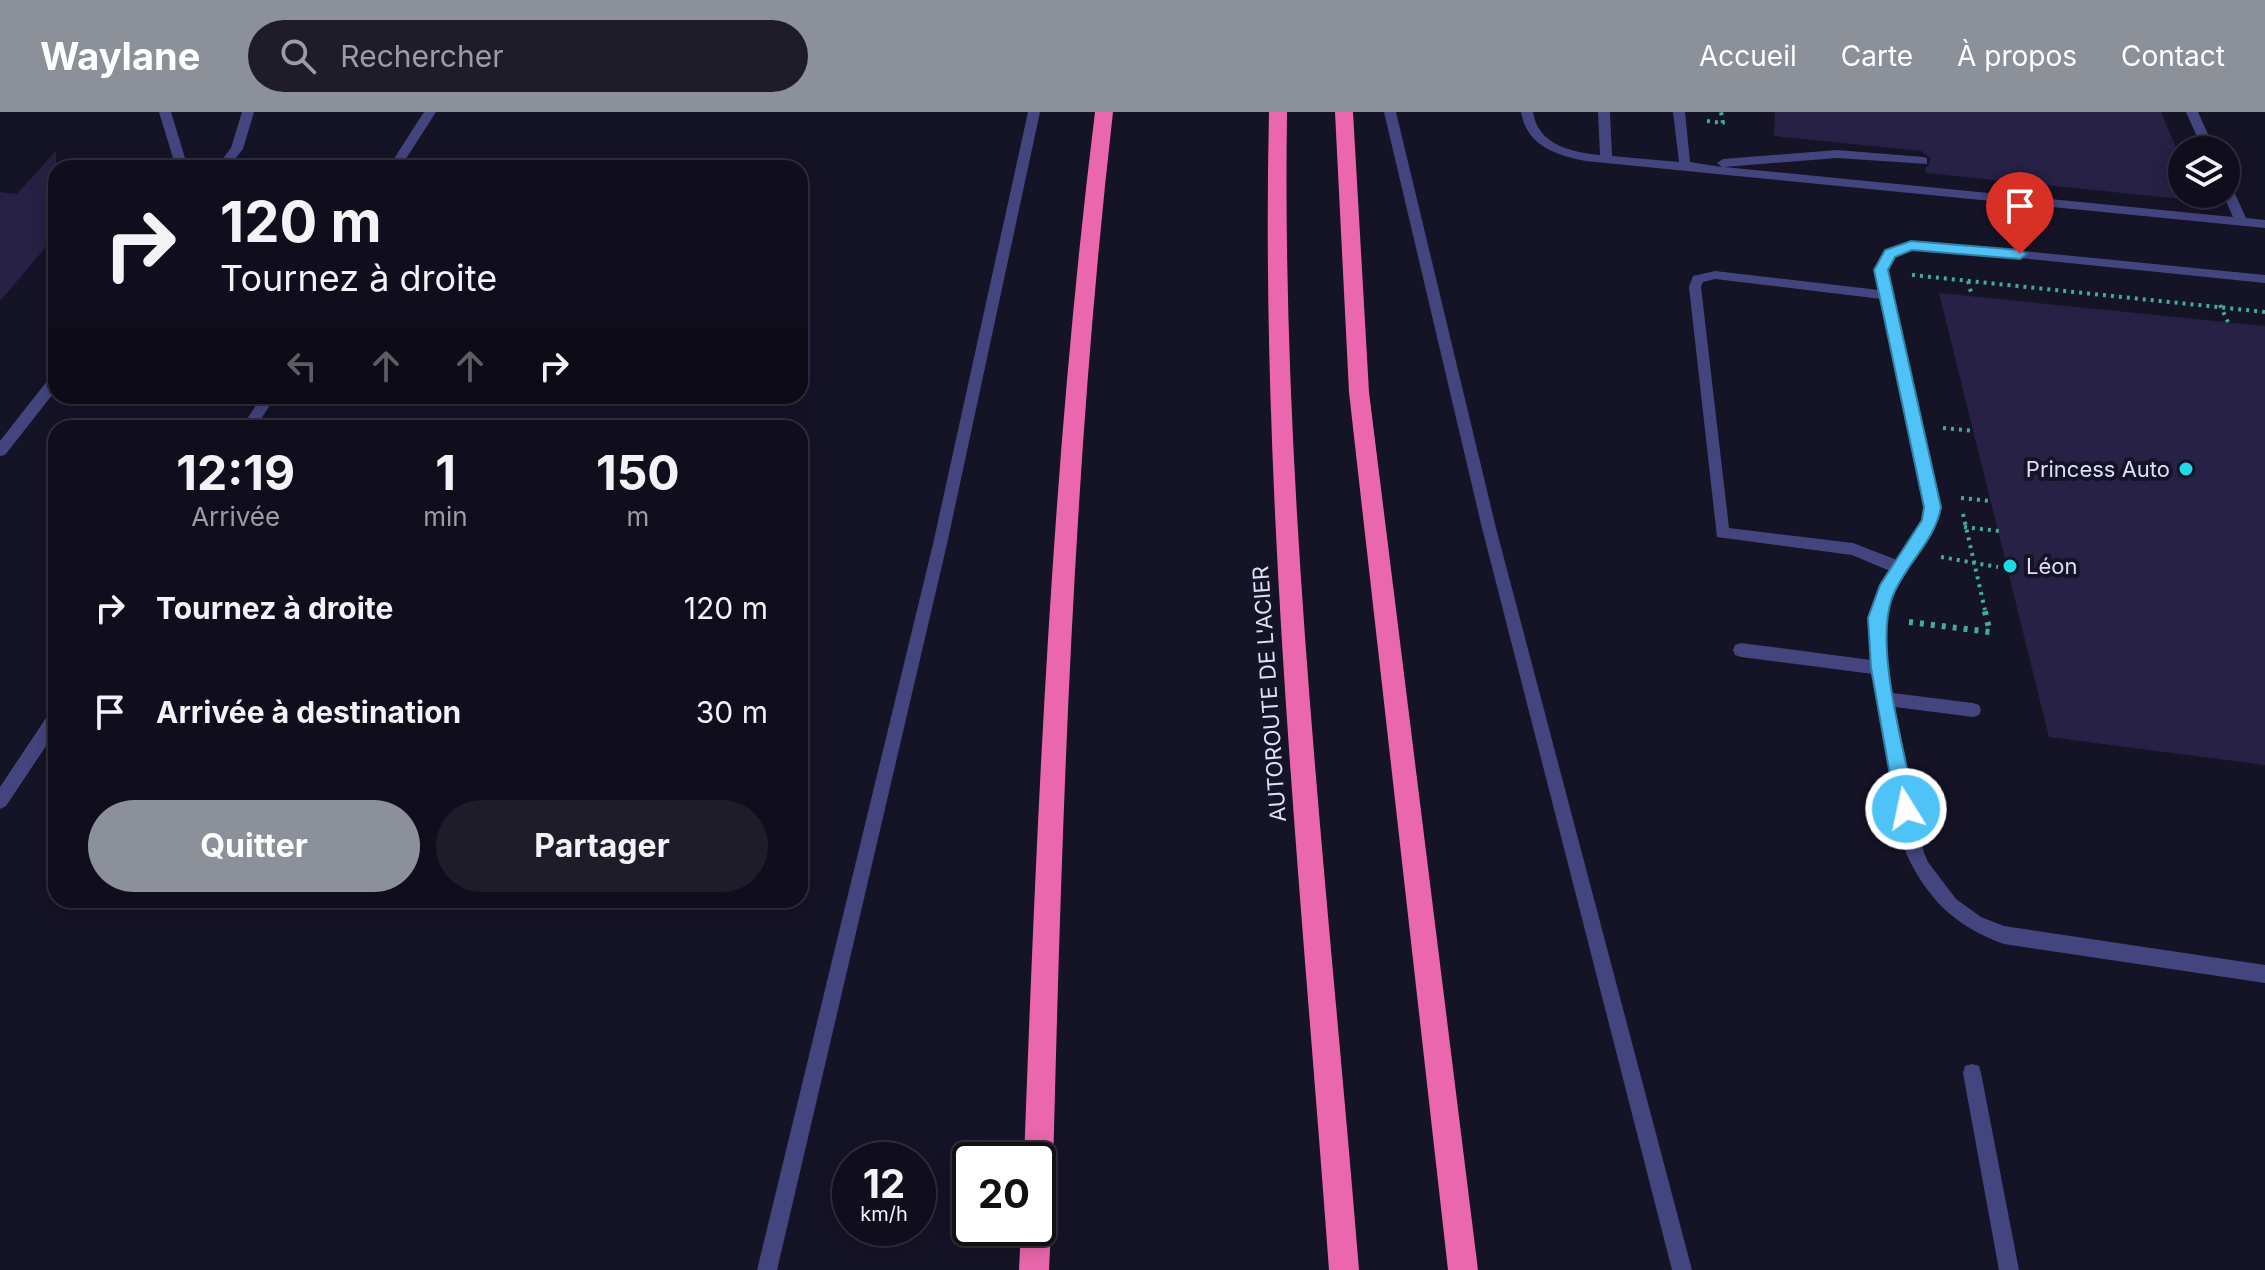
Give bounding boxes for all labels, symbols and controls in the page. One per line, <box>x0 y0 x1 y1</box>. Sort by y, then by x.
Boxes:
search box <box>248 20 808 92</box>
text: Waylane <box>40 33 200 79</box>
icon: search <box>276 34 320 78</box>
text: Rechercher <box>340 38 503 74</box>
text: Accueil <box>1699 39 1797 73</box>
text: Carte <box>1841 39 1913 73</box>
text: À propos <box>1957 39 2077 73</box>
text: Contact <box>2121 39 2225 73</box>
map controls <box>2168 136 2240 208</box>
button: layers <box>2168 136 2240 208</box>
pin <box>1986 172 2054 254</box>
icon: arrive <box>1998 184 2042 228</box>
text: 120 m <box>220 188 382 256</box>
icon: right <box>88 192 192 296</box>
text: Tournez à droite <box>220 256 497 300</box>
icon: left <box>280 344 324 388</box>
icon: ahead <box>364 344 408 388</box>
icon: ahead <box>448 344 492 388</box>
icon: right <box>532 344 576 388</box>
text: 12:19 <box>176 443 295 502</box>
text: 1 <box>435 443 456 502</box>
text: 150 <box>596 443 680 502</box>
place label: Princess Auto <box>2026 456 2170 482</box>
marker: Princess Auto <box>2177 460 2195 478</box>
text: Arrivée <box>191 501 280 532</box>
text: min <box>423 501 468 532</box>
text: m <box>626 501 649 532</box>
place label: Léon <box>2026 553 2077 579</box>
marker: Léon <box>2001 557 2019 575</box>
street label: AUTOROUTE DE L'ACIER <box>1247 565 1291 823</box>
icon: right <box>88 586 132 630</box>
text: Tournez à droite <box>156 590 393 626</box>
text: 120 m <box>684 590 768 626</box>
icon: arrive <box>88 690 132 734</box>
text: Arrivée à destination <box>156 694 461 730</box>
text: 30 m <box>696 694 768 730</box>
position arrow <box>1864 767 1948 851</box>
button: Quitter <box>88 800 420 892</box>
button: Partager <box>436 800 768 892</box>
speed limit sign: 20 <box>952 1142 1056 1246</box>
text: 12 <box>863 1159 905 1208</box>
text: km/h <box>860 1202 908 1226</box>

